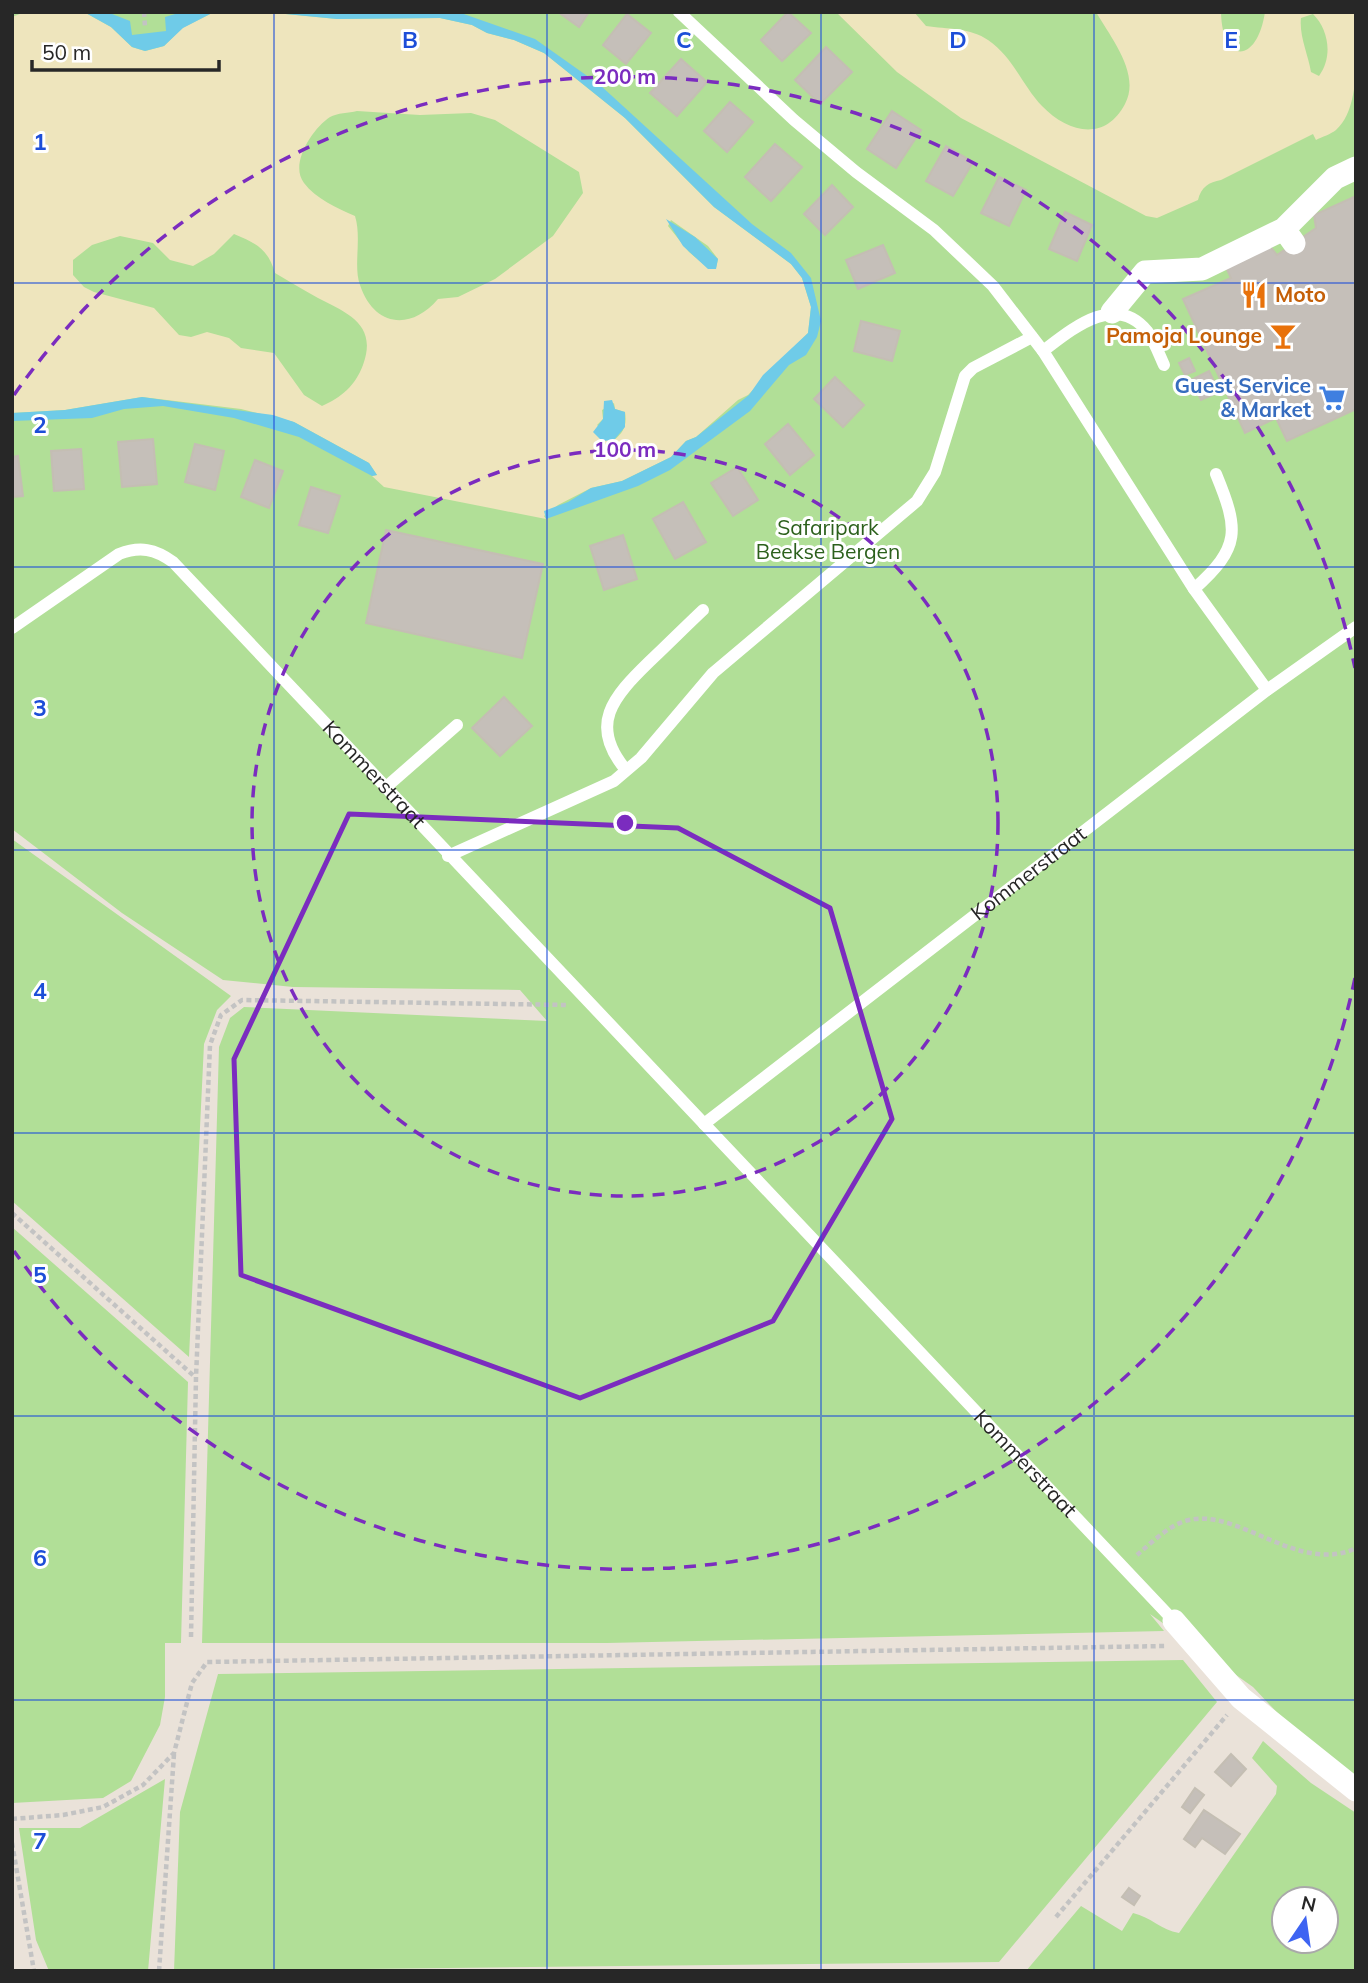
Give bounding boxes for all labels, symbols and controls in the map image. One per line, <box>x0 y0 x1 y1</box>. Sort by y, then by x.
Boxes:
text: B <box>402 25 418 54</box>
text: C <box>676 25 692 54</box>
text: D <box>949 25 967 54</box>
text: E <box>1224 25 1238 54</box>
scale bar <box>32 28 219 72</box>
text: 50 m <box>42 39 91 65</box>
text: 200 m <box>594 63 656 89</box>
text: 1 <box>33 127 47 156</box>
restaurant icon: Moto <box>1239 280 1269 310</box>
place label: Moto <box>1275 281 1326 307</box>
bar icon: Pamoja Lounge <box>1268 321 1298 351</box>
place label: Pamoja Lounge <box>1106 322 1262 348</box>
place label: Guest Service & Market <box>1175 372 1311 422</box>
supermarket icon: Guest Service & Market <box>1317 383 1347 413</box>
text: 2 <box>33 410 47 439</box>
text: 100 m <box>594 436 656 462</box>
park label: Safaripark Beekse Bergen <box>756 514 900 564</box>
text: 3 <box>33 693 47 722</box>
street label: Kommerstraat <box>318 715 432 833</box>
centre of rings <box>613 811 637 835</box>
street label: Kommerstraat <box>965 820 1091 926</box>
text: 4 <box>33 976 47 1005</box>
text: 5 <box>33 1260 47 1289</box>
street label: Kommerstraat <box>969 1403 1083 1522</box>
text: 6 <box>33 1543 47 1572</box>
text: 7 <box>33 1826 47 1855</box>
north arrow <box>1270 1885 1340 1955</box>
text: N <box>1299 1890 1319 1917</box>

